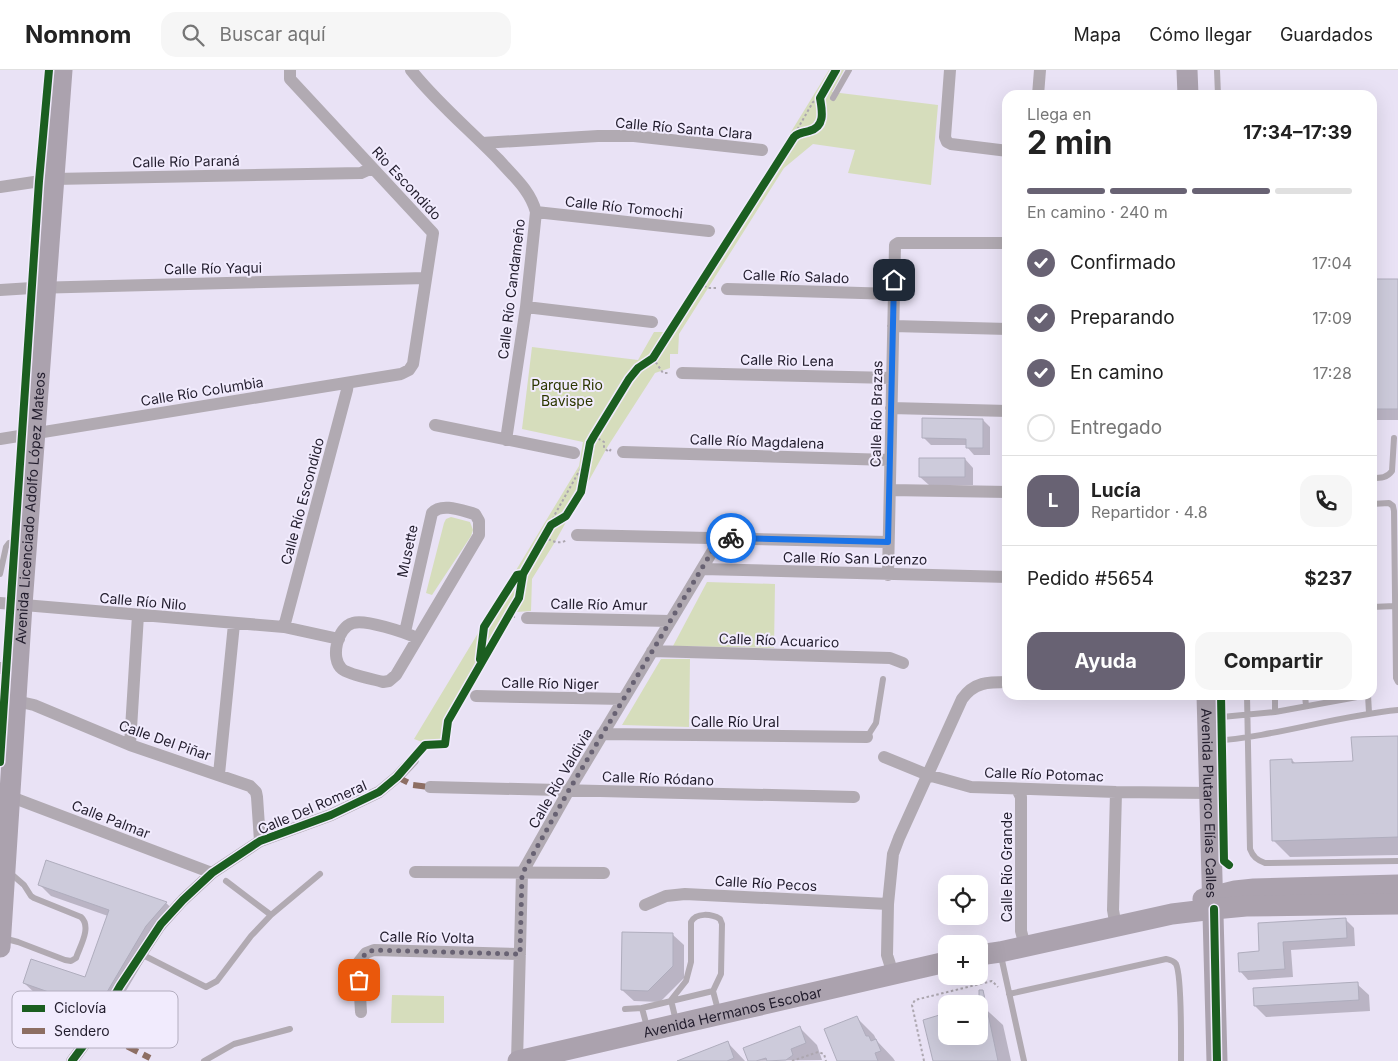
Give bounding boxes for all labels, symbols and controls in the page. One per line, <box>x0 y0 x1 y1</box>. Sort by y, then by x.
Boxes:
search box <box>161 12 511 57</box>
text: Nomnom <box>25 20 131 49</box>
icon: search <box>179 21 207 49</box>
text: Buscar aquí <box>219 23 326 46</box>
text: Mapa <box>1074 24 1121 45</box>
text: Cómo llegar <box>1149 24 1252 45</box>
text: Guardados <box>1280 24 1373 45</box>
text: Llega en <box>1027 104 1091 124</box>
street label: Calle Río Santa Clara <box>615 114 753 142</box>
text: 17:34–17:39 <box>1243 121 1352 144</box>
text: 2 min <box>1027 123 1113 162</box>
street label: Rio Escondido <box>369 143 445 223</box>
street label: Calle Río Paraná <box>132 152 240 170</box>
street label: Calle Río Tomochi <box>564 192 684 222</box>
text: En camino · 240 m <box>1027 202 1168 222</box>
street label: Calle Río Candameño <box>494 218 528 360</box>
icon: check <box>1027 249 1055 277</box>
text: Confirmado <box>1070 251 1176 274</box>
text: 17:04 <box>1312 253 1352 273</box>
street label: Calle Río Yaqui <box>164 259 262 277</box>
pin <box>873 259 915 301</box>
street label: Calle Río Salado <box>742 266 850 286</box>
icon: home <box>880 266 908 294</box>
icon: check <box>1027 304 1055 332</box>
text: Preparando <box>1070 306 1175 329</box>
text: 17:09 <box>1312 308 1352 328</box>
street label: Calle Rio Lena <box>740 351 834 369</box>
icon: check <box>1027 359 1055 387</box>
street label: Calle Río Brazas <box>867 360 885 468</box>
text: En camino <box>1070 361 1164 384</box>
text: 17:28 <box>1313 363 1352 383</box>
street label: Avenida Licenciado Adolfo López Mateos <box>11 371 48 645</box>
street label: Calle Río Columbia <box>139 373 265 409</box>
park label: Parque Rio Bavispe <box>531 376 603 409</box>
text: Entregado <box>1070 416 1162 439</box>
street label: Calle Río Magdalena <box>689 430 825 452</box>
street label: Calle Río Escondido <box>277 435 327 567</box>
button: phone <box>1300 475 1352 527</box>
text: Lucía <box>1091 479 1141 502</box>
text: L <box>1048 489 1058 512</box>
text: Repartidor · 4.8 <box>1091 502 1208 522</box>
courier <box>706 513 756 563</box>
street label: Musette <box>393 523 421 579</box>
icon: bike <box>717 524 745 552</box>
street label: Calle Río San Lorenzo <box>783 548 927 568</box>
text: Pedido #5654 <box>1027 567 1154 590</box>
text: $237 <box>1304 567 1352 590</box>
street label: Calle Río Nilo <box>99 589 187 613</box>
street label: Calle Río Amur <box>550 595 648 613</box>
street label: Calle Río Acuarico <box>718 629 840 651</box>
button: Ayuda <box>1027 632 1185 690</box>
button: Compartir <box>1195 632 1352 690</box>
street label: Calle Río Niger <box>501 674 599 692</box>
street label: Avenida Plutarco Elías Calles <box>1199 708 1221 898</box>
street label: Calle Río Ural <box>691 713 779 730</box>
street label: Calle Del Piñar <box>117 716 213 764</box>
street label: Calle Río Valdivia <box>524 725 596 831</box>
street label: Calle Río Potomac <box>984 763 1104 785</box>
street label: Calle Río Ródano <box>602 768 714 788</box>
street label: Calle Del Romeral <box>255 776 369 838</box>
street label: Calle Palmar <box>69 796 153 842</box>
street label: Calle Río Grande <box>998 812 1015 922</box>
street label: Calle Río Pecos <box>714 872 818 894</box>
map controls <box>938 875 988 1045</box>
button: locate <box>938 875 988 925</box>
street label: Calle Río Volta <box>379 928 475 946</box>
button: + <box>938 935 988 985</box>
pin <box>338 959 380 1001</box>
icon: bag <box>345 966 373 994</box>
street label: Avenida Hermanos Escobar <box>641 983 823 1040</box>
legend <box>12 991 178 1048</box>
button: − <box>938 995 988 1045</box>
text: Ciclovía <box>54 999 106 1016</box>
text: Sendero <box>54 1022 110 1039</box>

